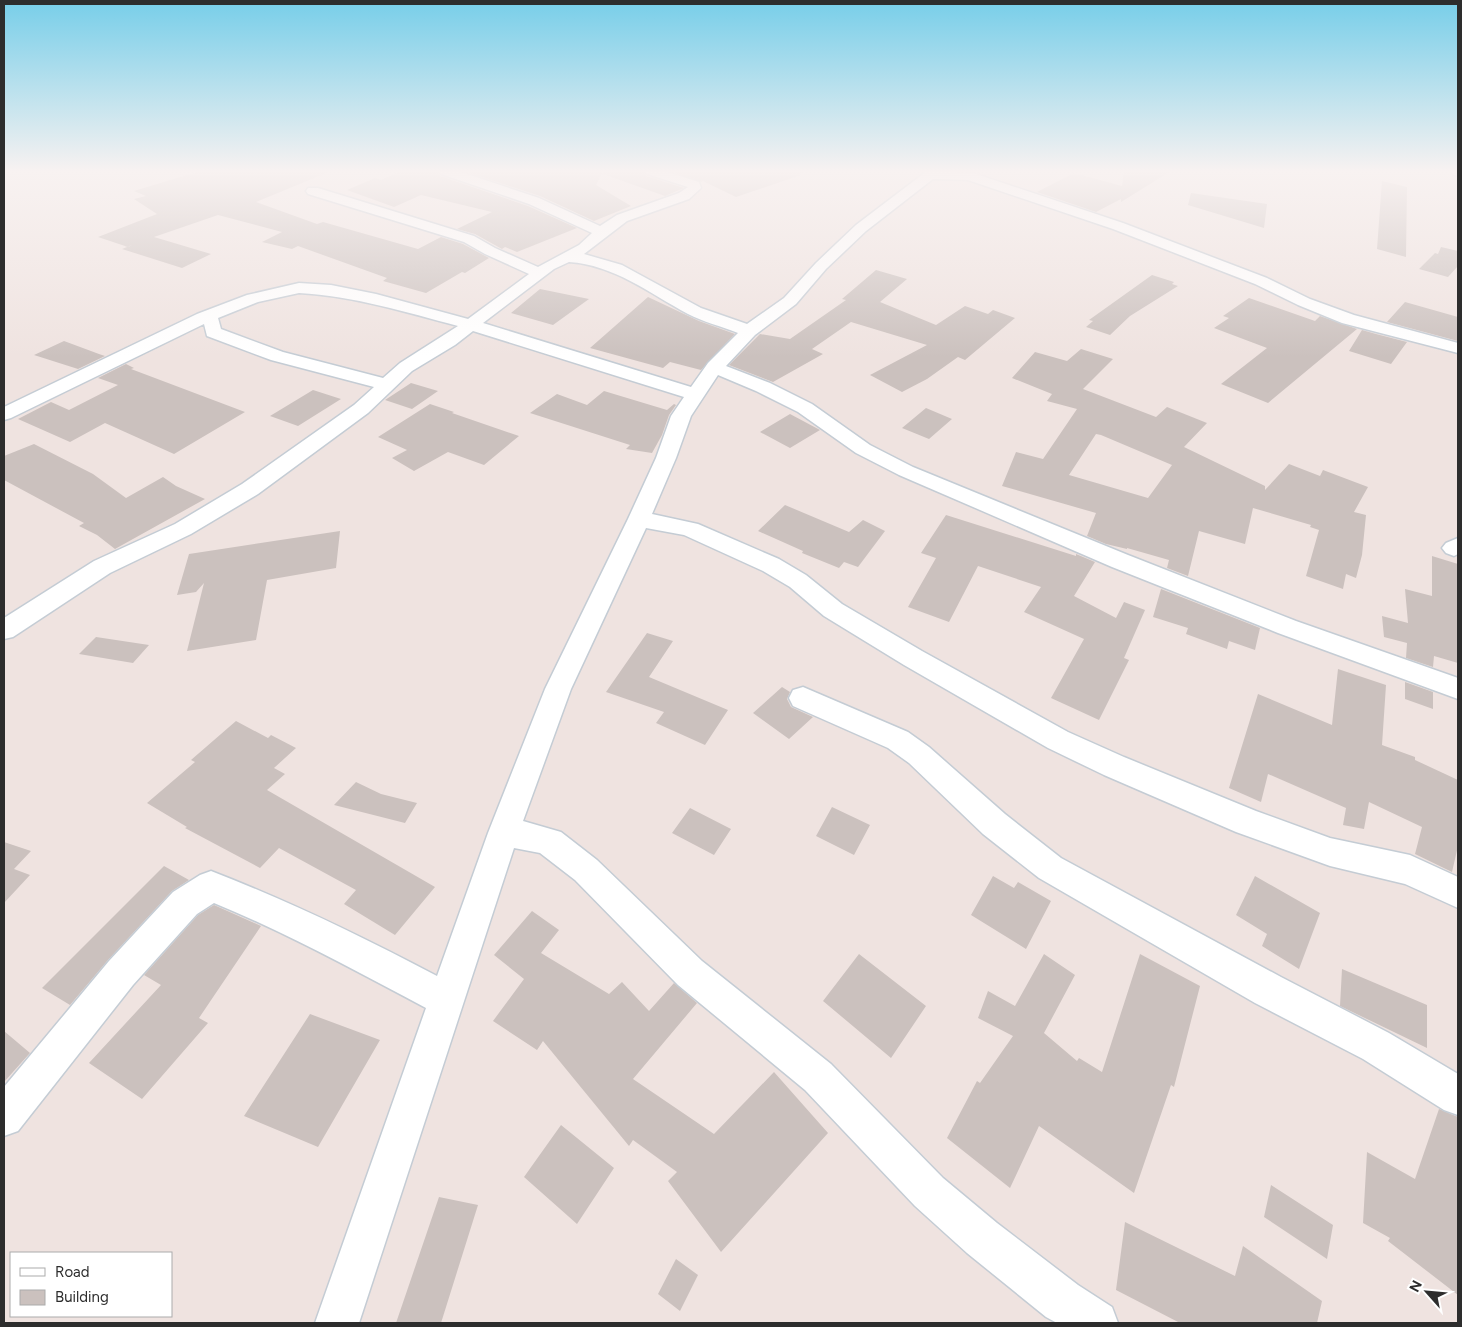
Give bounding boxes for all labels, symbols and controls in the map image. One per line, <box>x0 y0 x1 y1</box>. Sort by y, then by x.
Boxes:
legend <box>10 1252 172 1317</box>
text: Road <box>55 1263 90 1281</box>
north arrow <box>1402 1267 1452 1317</box>
text: N <box>1406 1278 1426 1295</box>
text: Building <box>55 1288 109 1306</box>

